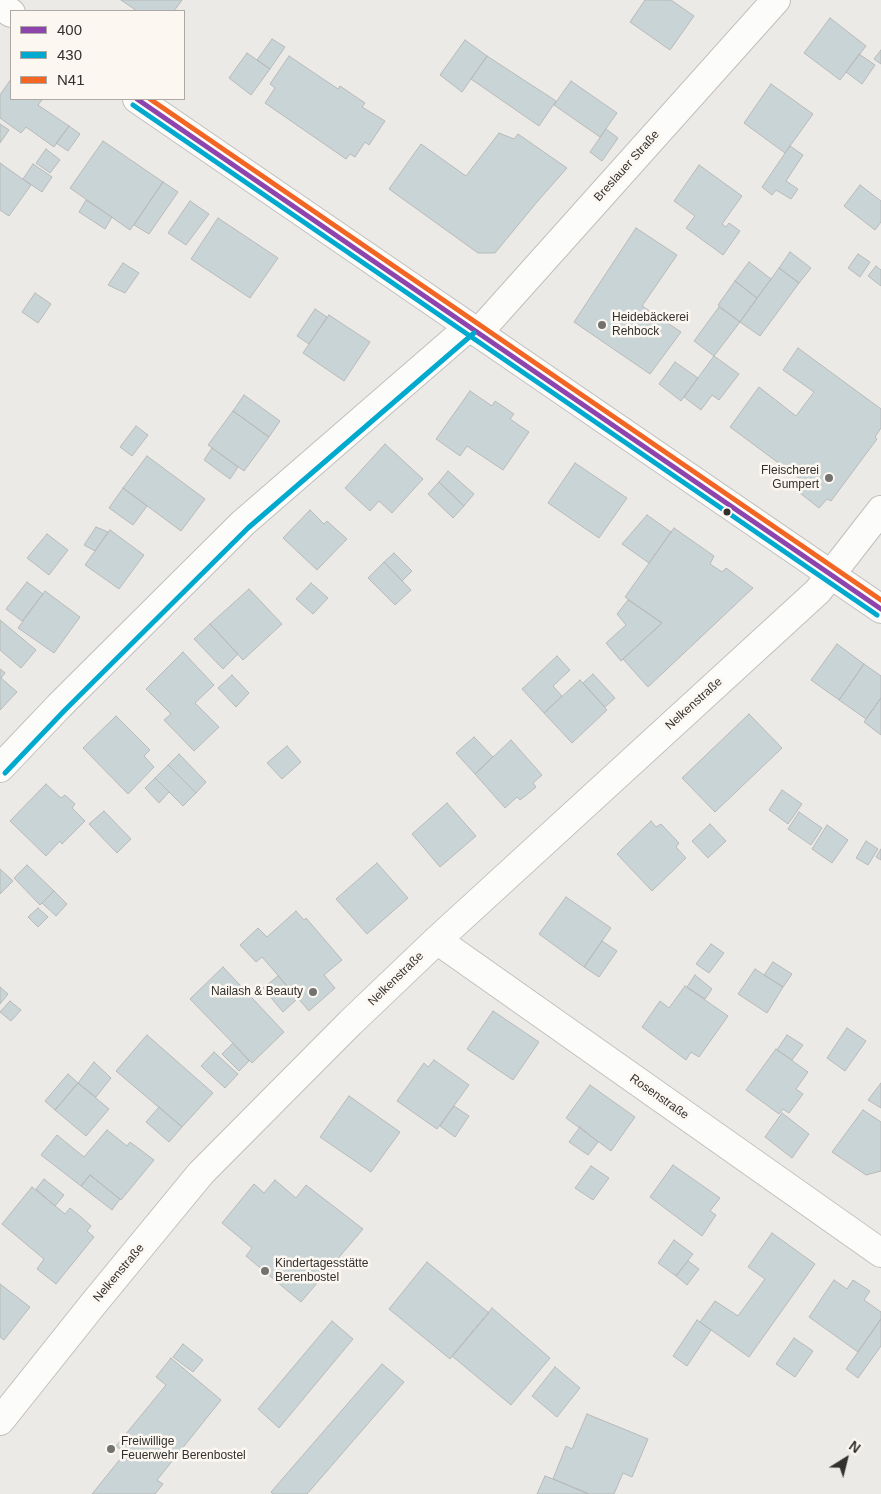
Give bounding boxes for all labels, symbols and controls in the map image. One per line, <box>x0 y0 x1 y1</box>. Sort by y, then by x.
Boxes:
legend <box>10 10 185 100</box>
text: 400 <box>57 21 82 38</box>
text: 430 <box>57 46 82 63</box>
text: N41 <box>57 71 85 88</box>
street label: Breslauer Straße <box>591 127 663 205</box>
place label: Heidebäckerei Rehbock <box>612 311 689 339</box>
marker: Heidebäckerei Rehbock <box>596 319 608 331</box>
place label: Fleischerei Gumpert <box>761 464 819 492</box>
marker: Fleischerei Gumpert <box>823 472 835 484</box>
unlabelled marker <box>722 507 732 517</box>
street label: Nelkenstraße <box>663 675 725 733</box>
street label: Nelkenstraße <box>365 949 427 1009</box>
place label: Nailash & Beauty <box>211 985 303 999</box>
marker: Nailash & Beauty <box>307 986 319 998</box>
street label: Rosenstraße <box>627 1071 691 1123</box>
street label: Nelkenstraße <box>91 1241 147 1305</box>
place label: Kindertagesstätte Berenbostel <box>275 1257 368 1285</box>
marker: Kindertagesstätte Berenbostel <box>259 1265 271 1277</box>
north arrow <box>821 1434 871 1484</box>
place label: Freiwillige Feuerwehr Berenbostel <box>121 1435 246 1463</box>
text: N <box>846 1437 864 1456</box>
marker: Freiwillige Feuerwehr Berenbostel <box>105 1443 117 1455</box>

